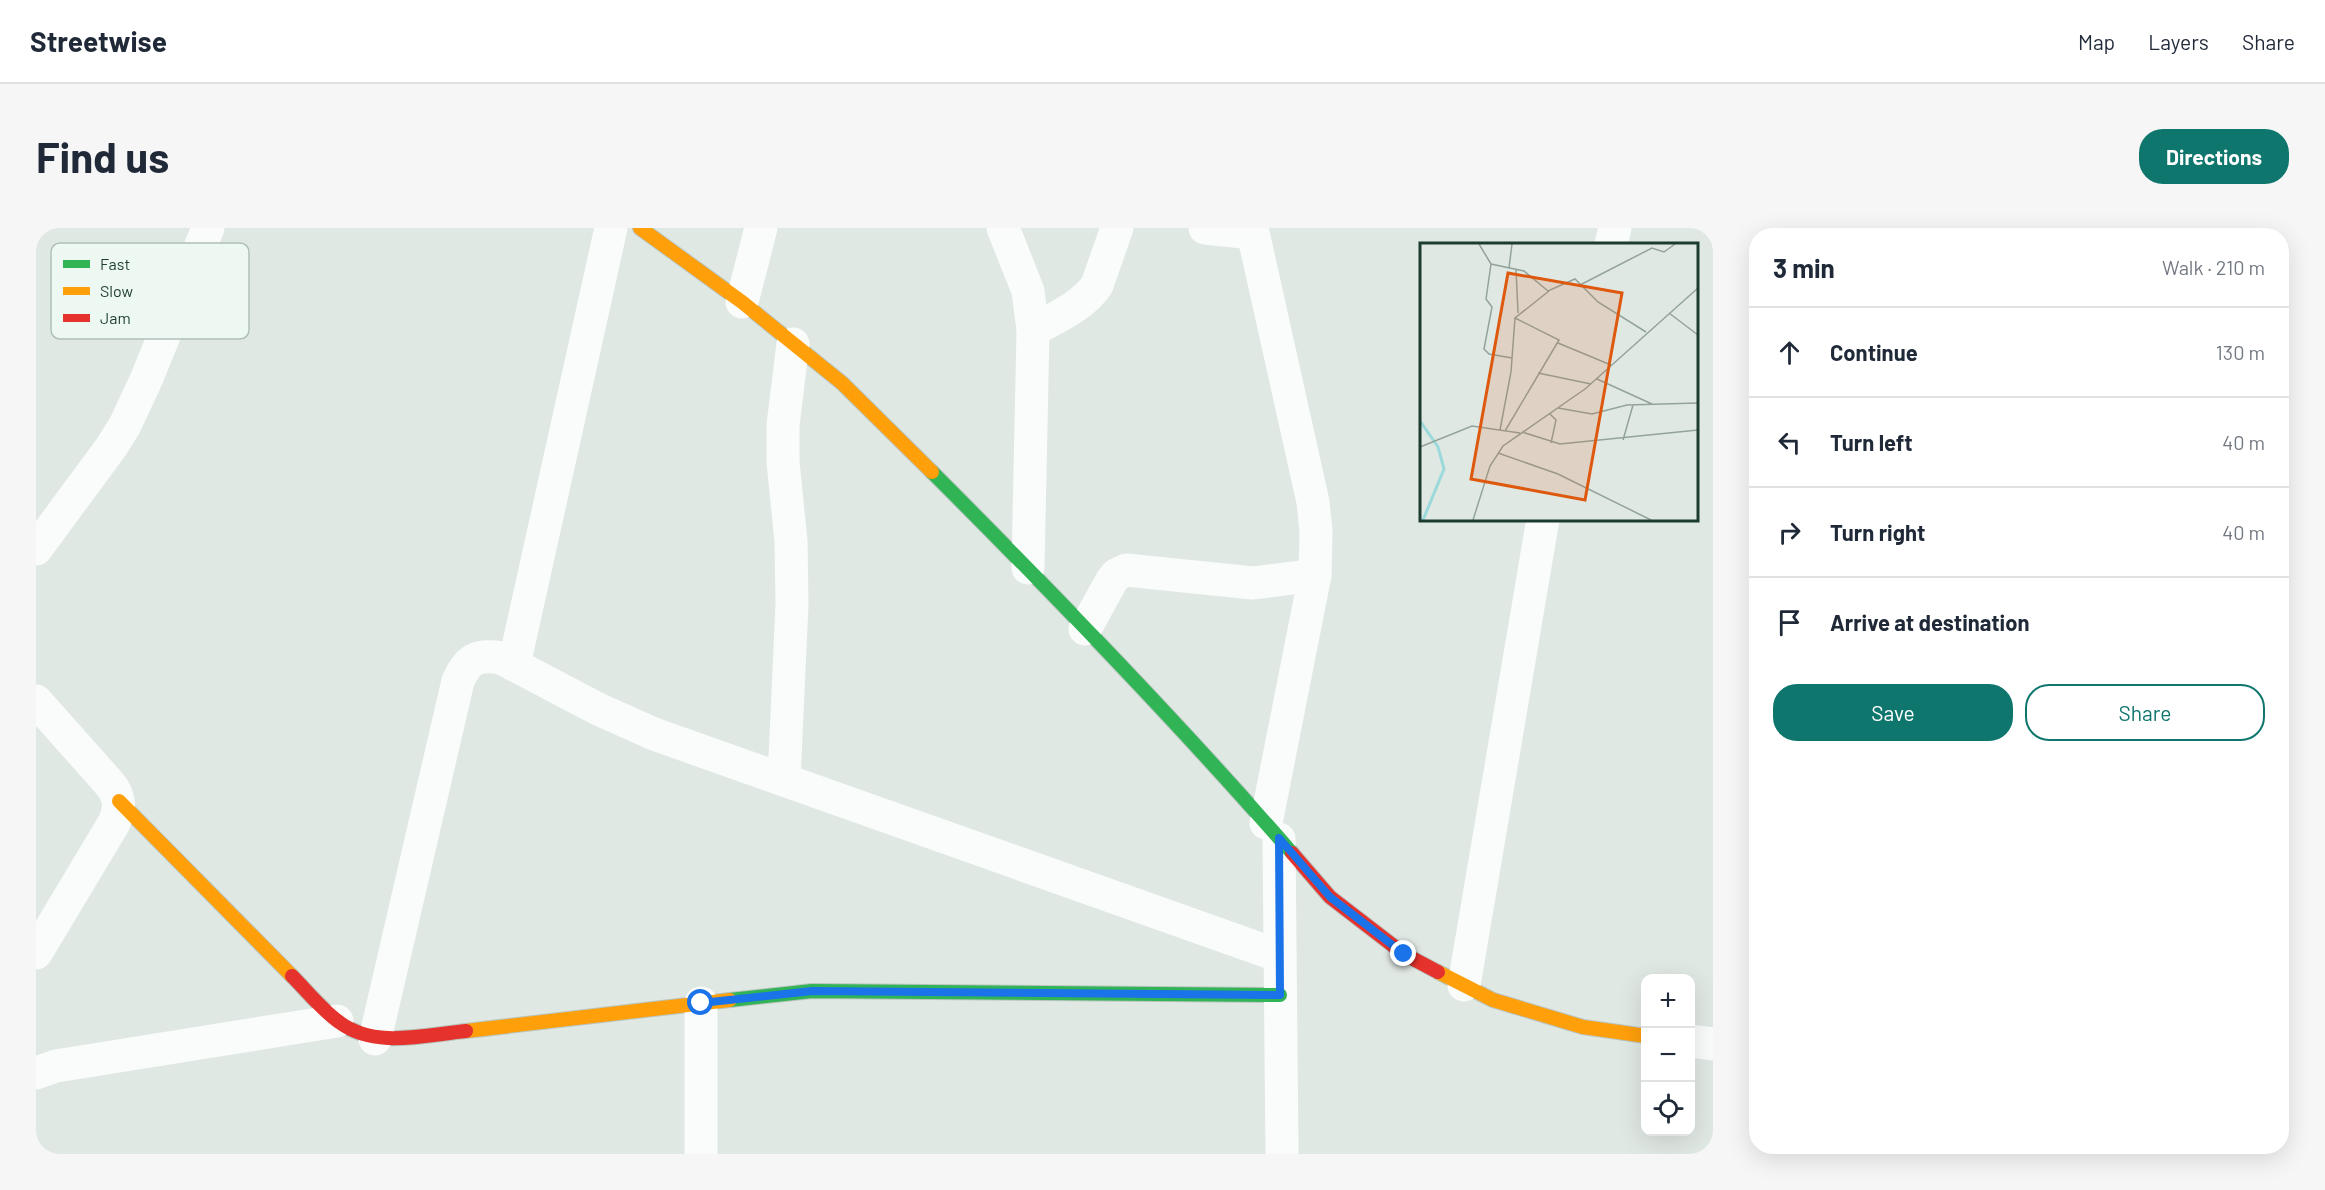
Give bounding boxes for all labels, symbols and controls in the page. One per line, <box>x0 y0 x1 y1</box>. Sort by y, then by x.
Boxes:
text: Streetwise <box>30 24 167 58</box>
text: Map <box>2078 29 2115 54</box>
text: Layers <box>2148 29 2209 54</box>
text: Share <box>2242 29 2295 54</box>
button: Directions <box>2139 129 2289 184</box>
text: Find us <box>36 131 169 181</box>
legend <box>51 243 249 339</box>
inset map <box>1420 243 1698 520</box>
text: 3 min <box>1773 252 1835 283</box>
text: Fast <box>100 254 130 273</box>
text: Walk · 210 m <box>2162 255 2265 279</box>
text: Slow <box>100 281 133 300</box>
text: Jam <box>100 308 131 327</box>
icon: ahead <box>1773 336 1806 369</box>
text: Continue <box>1830 339 1918 365</box>
text: 130 m <box>2216 340 2265 364</box>
icon: left <box>1773 426 1806 459</box>
text: Turn left <box>1830 429 1913 455</box>
text: 40 m <box>2222 430 2265 454</box>
icon: right <box>1773 516 1806 549</box>
text: Turn right <box>1830 519 1925 545</box>
text: 40 m <box>2222 520 2265 544</box>
icon: arrive <box>1773 606 1806 639</box>
text: Arrive at destination <box>1830 609 2029 635</box>
button: Save <box>1773 684 2013 741</box>
button: Share <box>2025 684 2265 741</box>
route end <box>1390 940 1416 966</box>
map controls <box>1641 974 1695 1136</box>
button: + <box>1641 974 1695 1028</box>
route start <box>687 989 713 1015</box>
button: − <box>1641 1028 1695 1082</box>
button: locate <box>1641 1082 1695 1136</box>

